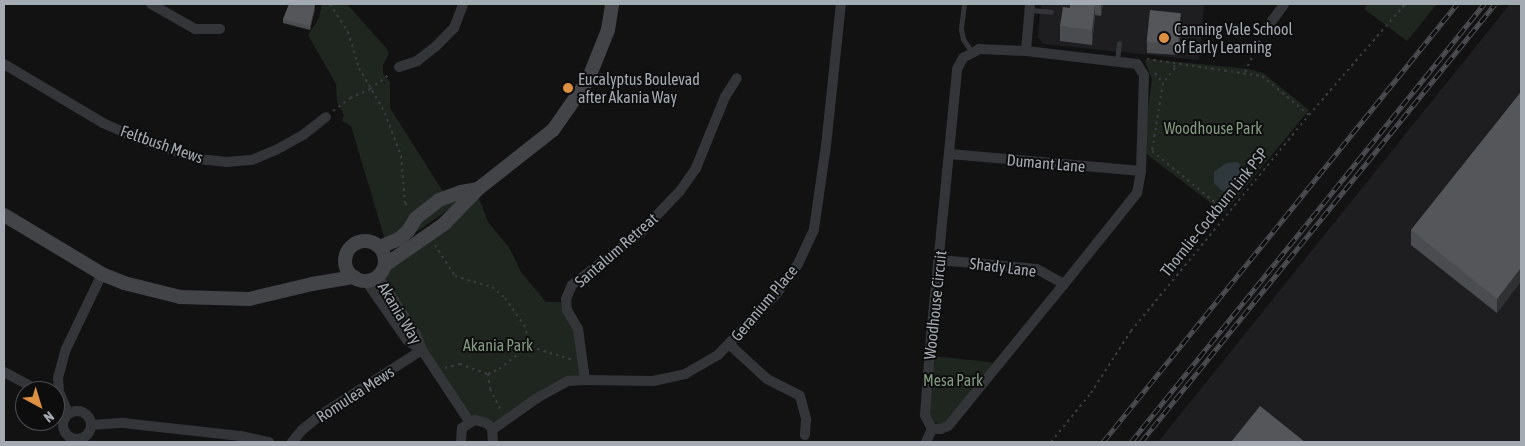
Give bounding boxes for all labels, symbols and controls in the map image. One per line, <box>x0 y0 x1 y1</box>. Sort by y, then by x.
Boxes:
place label: Canning Vale School of Early Learning <box>1174 19 1293 57</box>
marker: Canning Vale School of Early Learning <box>1158 32 1170 44</box>
place label: Eucalyptus Boulevad after Akania Way <box>578 69 700 107</box>
marker: Eucalyptus Boulevad after Akania Way <box>562 82 574 94</box>
park label: Woodhouse Park <box>1164 118 1262 138</box>
street label: Feltbush Mews <box>118 121 206 167</box>
street label: Thornlie-Cockburn Link PSP <box>1156 144 1272 280</box>
street label: Dumant Lane <box>1006 150 1086 176</box>
street label: Santalum Retreat <box>571 209 661 291</box>
street label: Woodhouse Circuit <box>920 250 950 360</box>
street label: Shady Lane <box>969 253 1037 281</box>
street label: Geranium Place <box>727 261 801 345</box>
street label: Akania Way <box>374 279 426 347</box>
park label: Akania Park <box>463 335 533 355</box>
street label: Romulea Mews <box>313 362 397 426</box>
park label: Mesa Park <box>923 370 983 390</box>
north arrow <box>15 381 65 431</box>
text: N <box>41 408 57 426</box>

